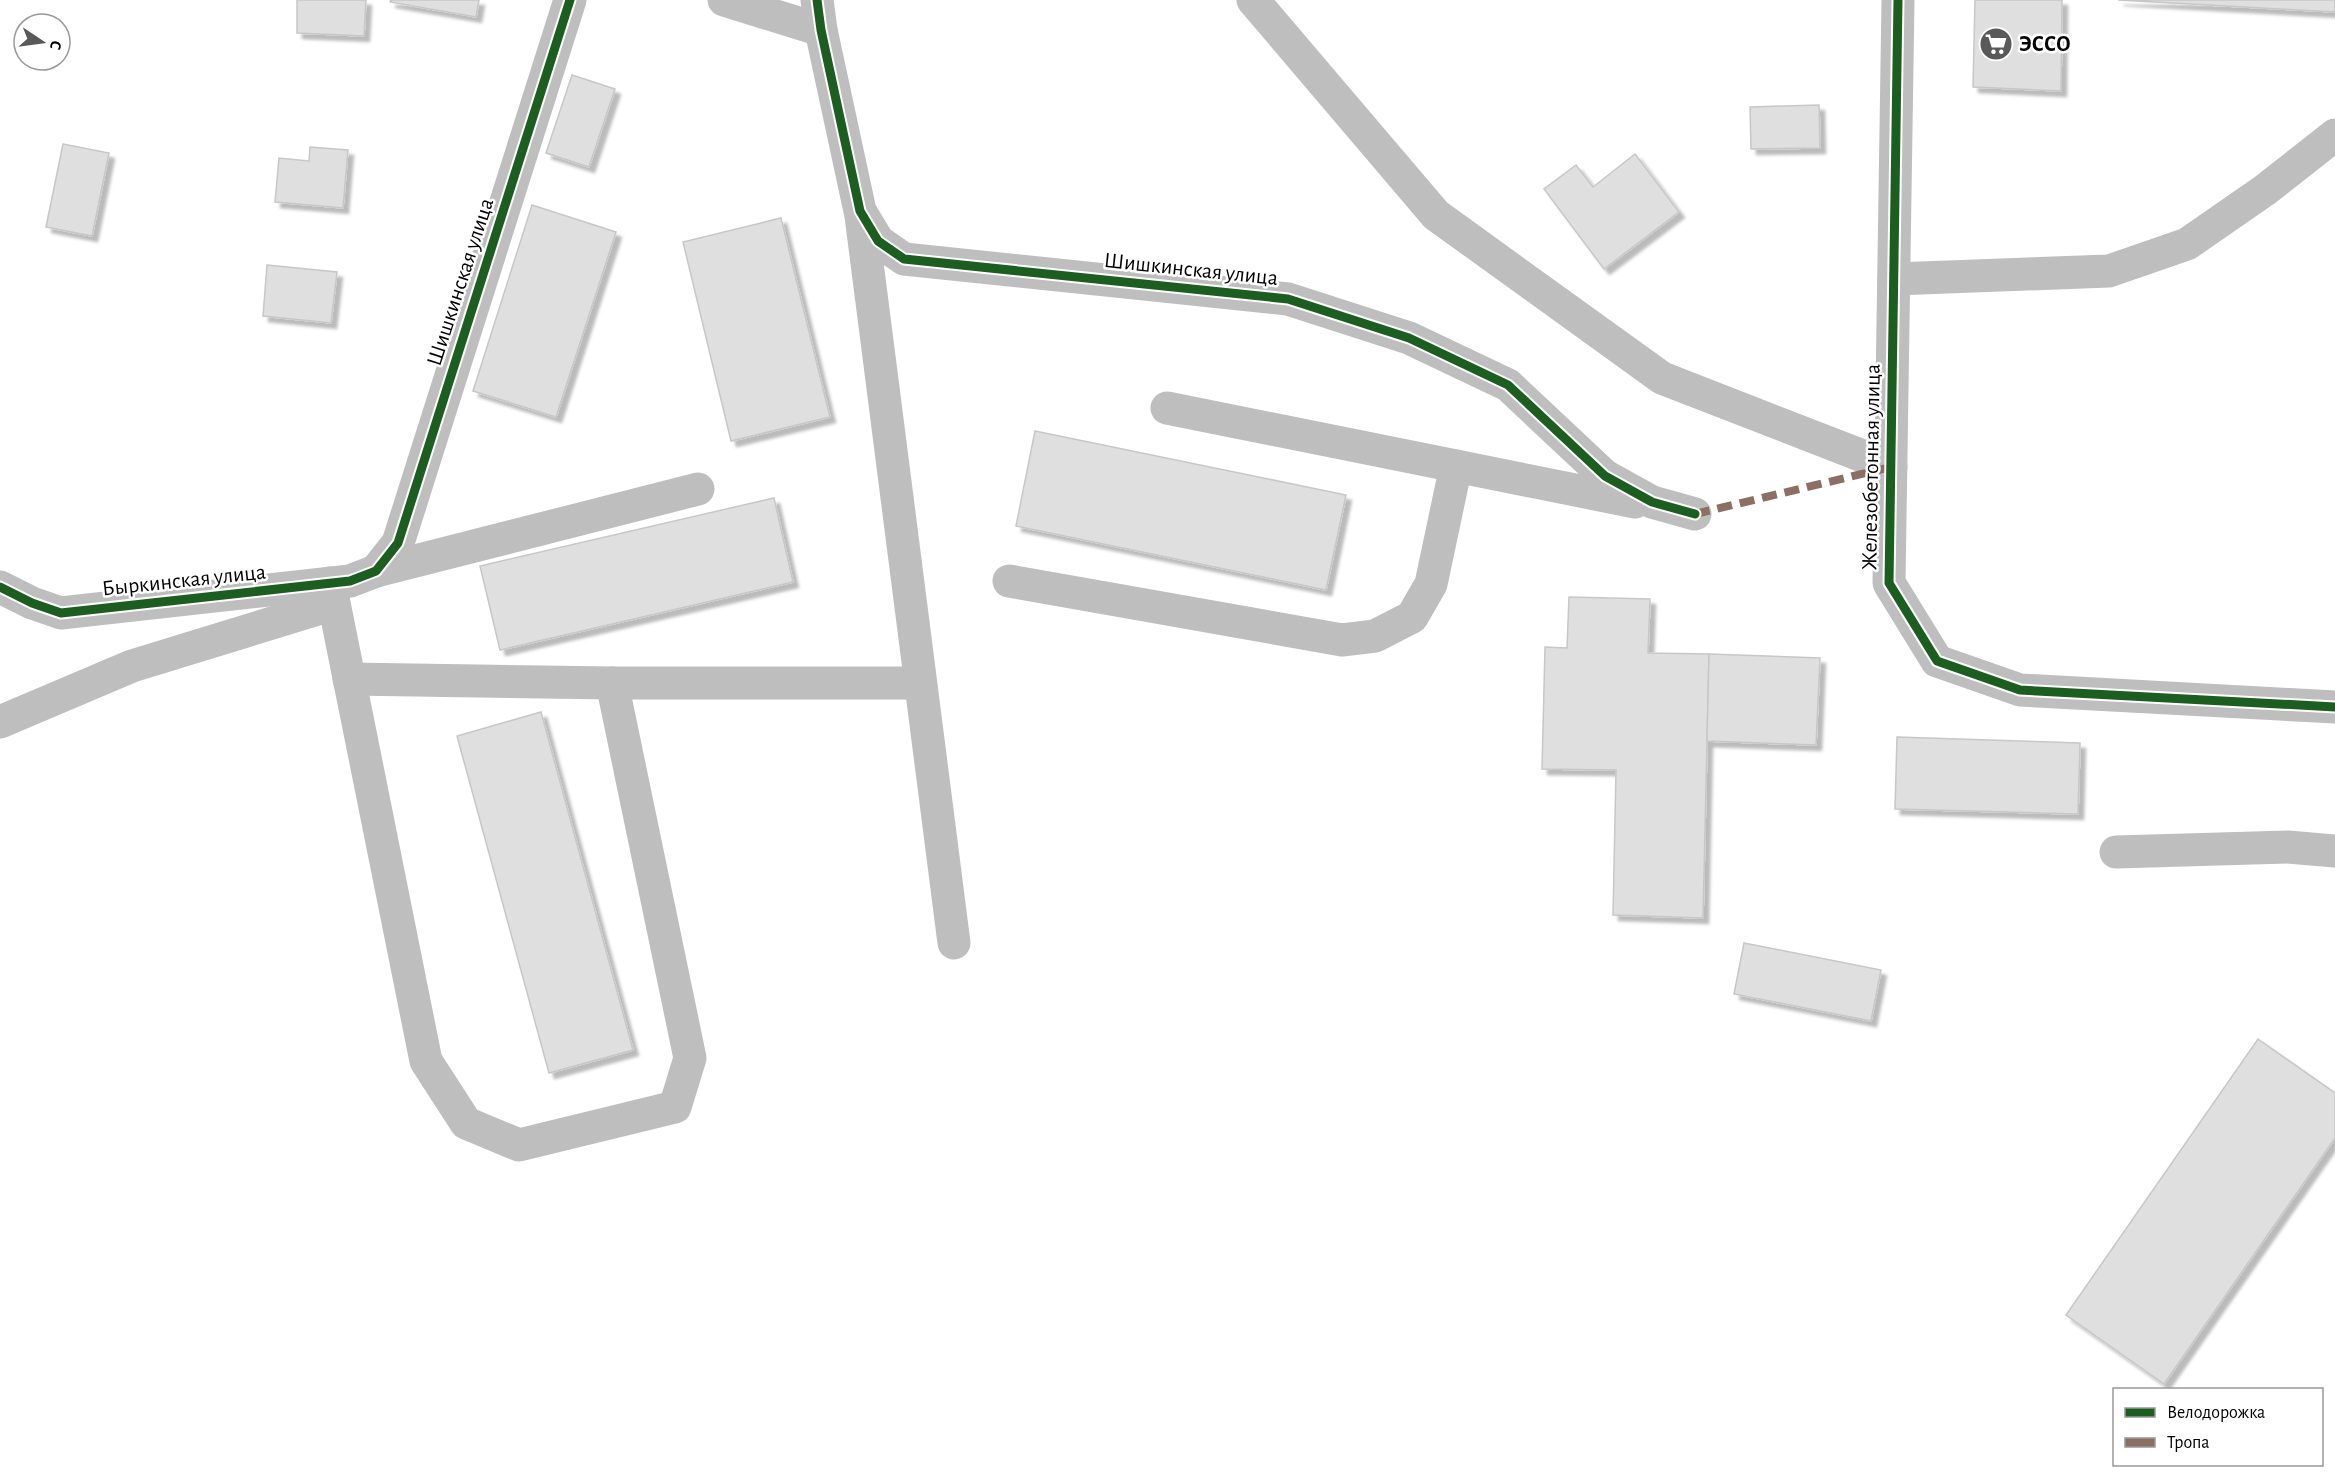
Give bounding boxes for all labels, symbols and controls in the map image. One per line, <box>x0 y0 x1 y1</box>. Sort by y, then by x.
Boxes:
north arrow <box>12 12 72 72</box>
supermarket icon: ЭССО <box>1978 26 2014 62</box>
place label: ЭССО <box>2019 33 2071 55</box>
text: С <box>47 39 64 51</box>
street label: Шишкинская улица <box>423 195 497 369</box>
street label: Шишкинская улица <box>1103 249 1279 289</box>
street label: Железобетонная улица <box>1858 364 1884 570</box>
street label: Быркинская улица <box>101 560 267 600</box>
legend <box>2113 1388 2323 1466</box>
text: Велодорожка <box>2167 1404 2265 1422</box>
text: Тропа <box>2167 1434 2210 1452</box>

